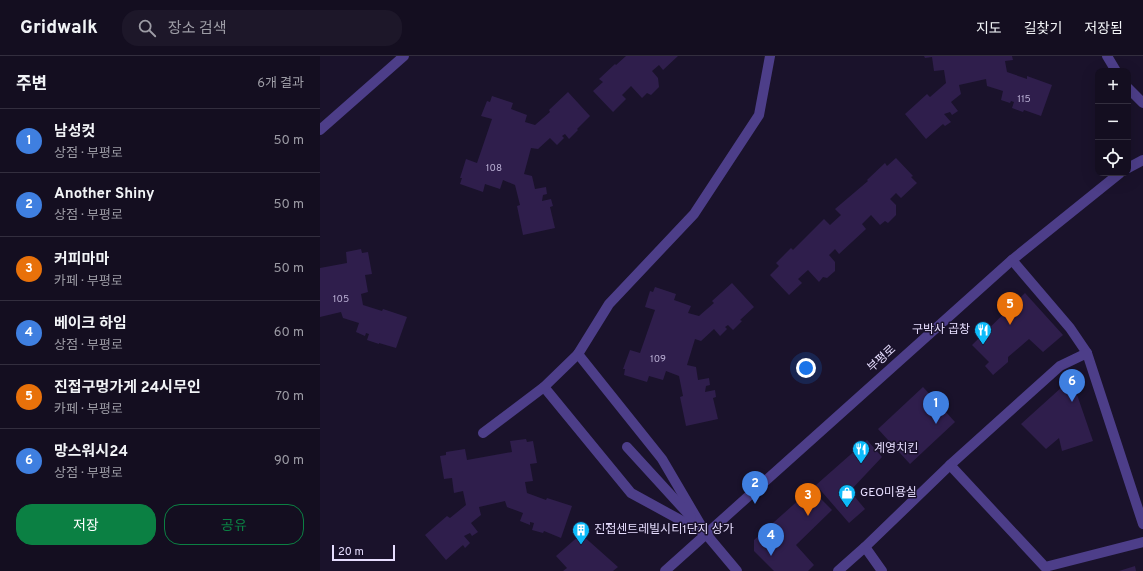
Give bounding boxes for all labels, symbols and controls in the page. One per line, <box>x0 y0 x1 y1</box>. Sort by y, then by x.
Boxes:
search box <box>122 10 402 46</box>
text: Gridwalk <box>20 16 98 40</box>
icon: search <box>136 17 158 39</box>
text: 장소 검색 <box>168 20 227 39</box>
text: 지도 <box>976 21 1002 38</box>
text: 길찾기 <box>1024 21 1062 38</box>
text: 저장됨 <box>1084 21 1123 38</box>
map controls <box>1095 68 1131 176</box>
button: + <box>1095 68 1131 104</box>
text: 주변 <box>16 74 47 96</box>
text: 6개 결과 <box>257 76 304 92</box>
house number: 115 <box>1017 93 1031 106</box>
button: − <box>1095 104 1131 140</box>
text: 남성컷 <box>54 123 95 142</box>
text: 1 <box>26 133 32 149</box>
text: 50 m <box>274 133 304 149</box>
button: locate <box>1095 140 1131 176</box>
text: 상점 · 부평로 <box>54 146 123 162</box>
house number: 108 <box>486 162 502 175</box>
text: Another Shiny <box>54 185 155 204</box>
text: 2 <box>25 197 33 213</box>
text: 50 m <box>274 197 304 213</box>
text: 상점 · 부평로 <box>54 208 123 224</box>
text: 커피마마 <box>54 251 109 270</box>
text: 3 <box>25 261 33 277</box>
text: 50 m <box>274 261 304 277</box>
text: 카페 · 부평로 <box>54 274 123 290</box>
pin: 5 <box>997 292 1023 325</box>
house number: 105 <box>333 293 349 306</box>
text: 베이크 하임 <box>54 315 127 334</box>
restaurant icon: 구박사 곱창 <box>973 320 993 345</box>
place label: 구박사 곱창 <box>912 322 970 338</box>
text: 4 <box>25 325 33 341</box>
text: 60 m <box>274 325 304 341</box>
text: 상점 · 부평로 <box>54 338 123 354</box>
street label: 부평로 <box>864 342 900 376</box>
house number: 109 <box>650 353 666 366</box>
your location <box>796 358 816 378</box>
pin: 6 <box>1059 369 1085 402</box>
text: 진접구멍가게 24시무인 <box>54 379 201 398</box>
text: 5 <box>25 389 33 405</box>
text: 70 m <box>275 389 304 405</box>
pin: 1 <box>923 391 949 424</box>
text: 카페 · 부평로 <box>54 402 123 418</box>
restaurant icon: 계영치킨 <box>851 439 871 464</box>
place label: 계영치킨 <box>874 441 918 457</box>
text: 망스워시24 <box>54 443 128 462</box>
text: 6 <box>25 453 33 469</box>
text: 90 m <box>274 453 304 469</box>
text: 상점 · 부평로 <box>54 466 123 482</box>
pin: 2 <box>742 471 768 504</box>
pin: 3 <box>795 483 821 516</box>
shop icon: GEO미용실 <box>837 483 857 508</box>
place label: GEO미용실 <box>860 485 917 501</box>
button: 저장 <box>16 504 156 545</box>
button: 공유 <box>164 504 304 545</box>
building icon: 진접센트레빌시티1단지 상가 <box>571 520 591 545</box>
place label: 진접센트레빌시티1단지 상가 <box>594 522 734 538</box>
pin: 4 <box>758 523 784 556</box>
scale bar <box>332 543 395 562</box>
text: 20 m <box>338 545 364 559</box>

